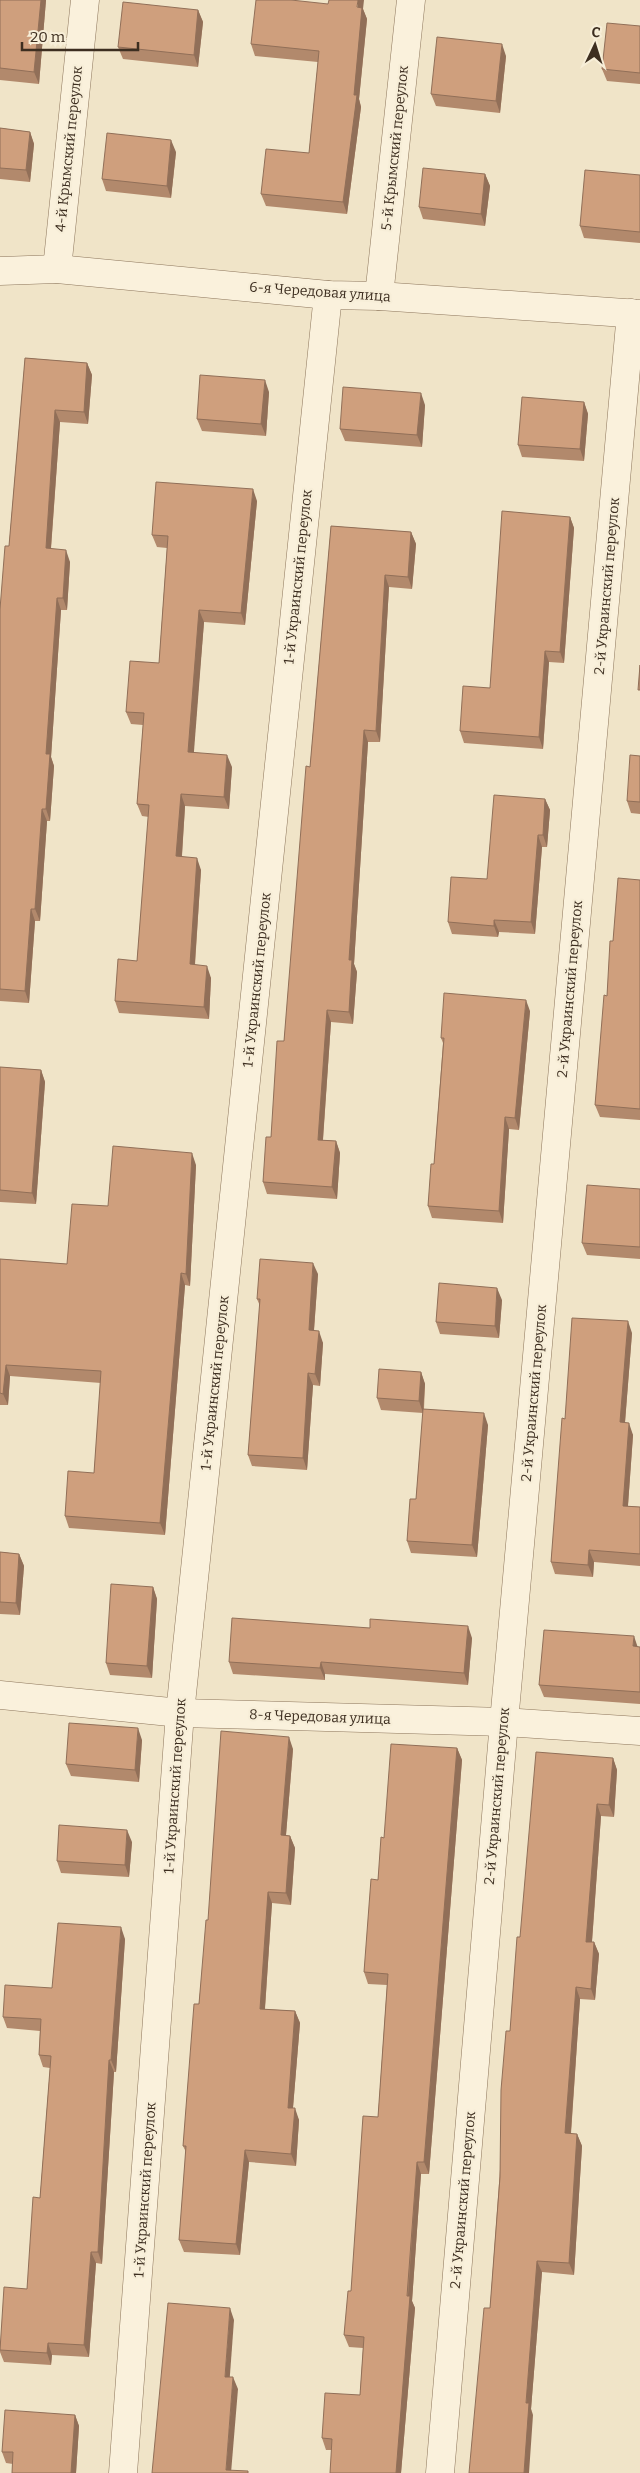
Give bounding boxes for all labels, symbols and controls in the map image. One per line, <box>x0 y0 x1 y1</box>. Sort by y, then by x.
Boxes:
scale bar <box>22 20 139 52</box>
north arrow <box>570 20 620 70</box>
text: С <box>591 24 601 41</box>
text: 20 m <box>30 28 66 46</box>
street label: 4-й Крымский переулок <box>52 64 86 233</box>
street label: 5-й Крымский переулок <box>378 64 412 231</box>
street label: 6-я Чередовая улица <box>249 279 392 305</box>
street label: 1-й Украинский переулок <box>280 488 316 665</box>
street label: 2-й Украинский переулок <box>591 496 623 675</box>
street label: 1-й Украинский переулок <box>239 891 275 1068</box>
street label: 2-й Украинский переулок <box>554 899 586 1078</box>
street label: 1-й Украинский переулок <box>197 1294 233 1471</box>
street label: 2-й Украинский переулок <box>518 1303 550 1482</box>
street label: 1-й Украинский переулок <box>160 1697 190 1874</box>
street label: 8-я Чередовая улица <box>249 1706 391 1728</box>
street label: 2-й Украинский переулок <box>481 1706 513 1885</box>
street label: 1-й Украинский переулок <box>130 2101 160 2278</box>
street label: 2-й Украинский переулок <box>447 2110 479 2289</box>

